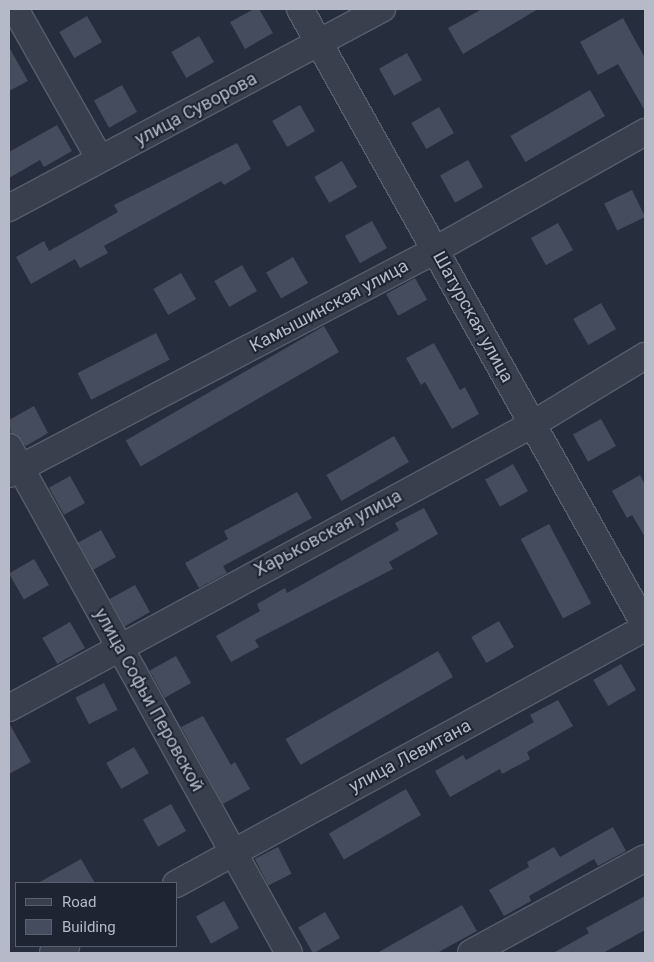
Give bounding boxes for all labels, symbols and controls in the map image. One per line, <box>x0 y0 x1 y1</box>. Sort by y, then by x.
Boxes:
street label: улица Суворова <box>131 68 261 150</box>
street label: Шатурская улица <box>428 248 518 386</box>
street label: Камышинская улица <box>246 255 412 357</box>
street label: Харьковская улица <box>251 485 405 581</box>
street label: улица Софьи Перовской <box>90 605 208 795</box>
street label: улица Левитана <box>345 715 475 797</box>
legend <box>15 882 178 947</box>
text: Road <box>62 893 96 911</box>
text: Building <box>62 918 116 936</box>

